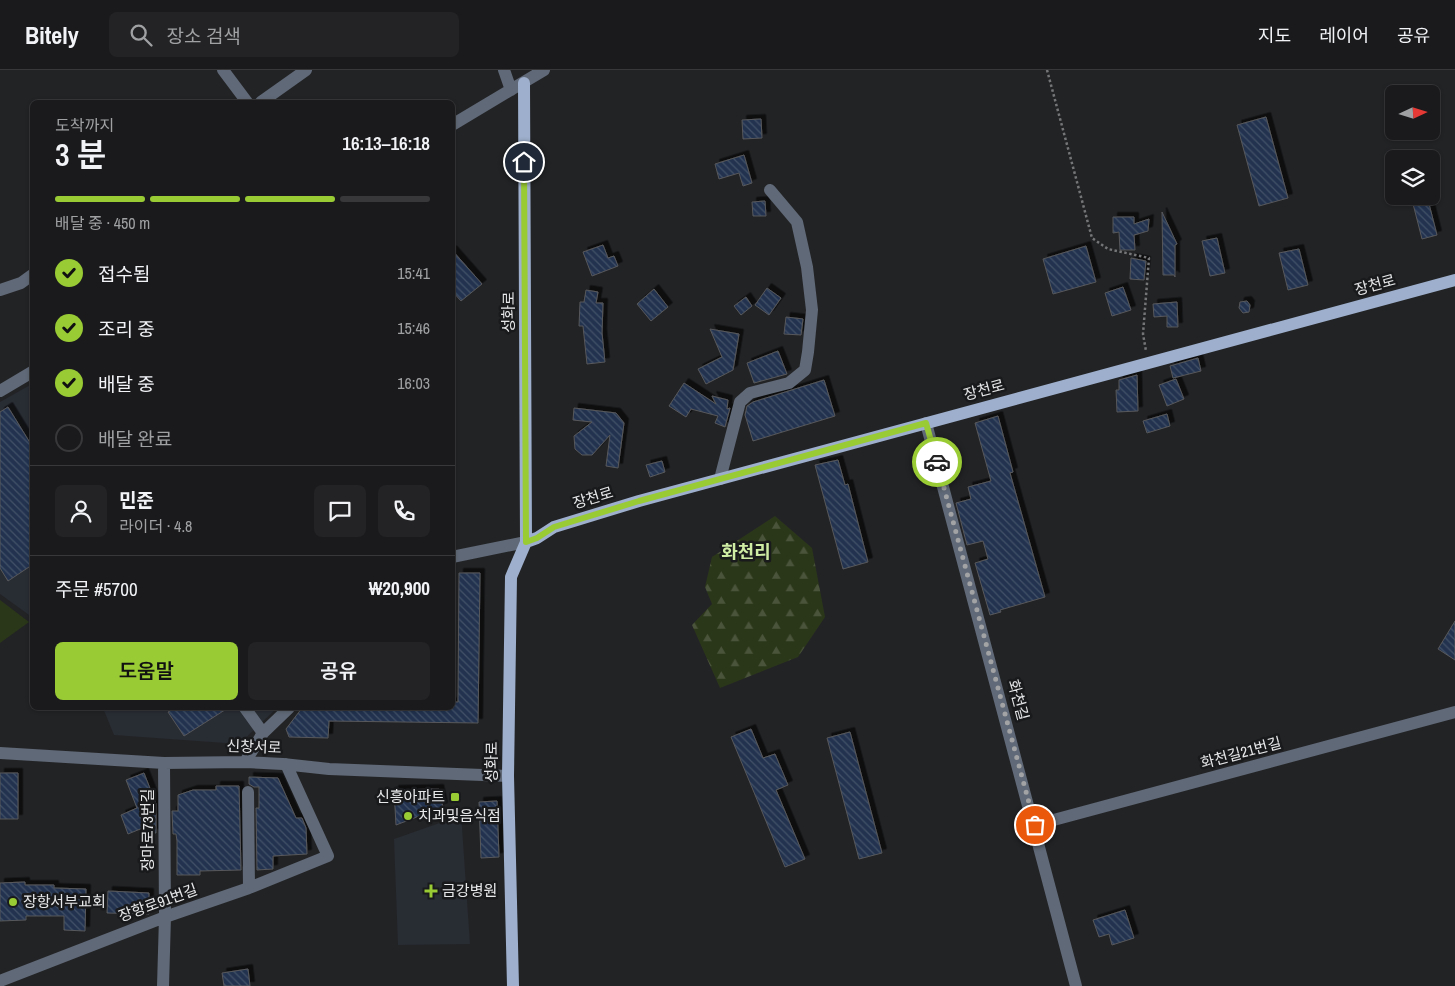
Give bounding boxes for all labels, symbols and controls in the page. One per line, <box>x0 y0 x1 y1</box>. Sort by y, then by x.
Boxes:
search box <box>109 12 459 57</box>
text: Bitely <box>25 19 79 51</box>
icon: search <box>127 21 155 49</box>
text: 장소 검색 <box>167 23 241 49</box>
text: 지도 <box>1258 23 1291 48</box>
text: 레이어 <box>1319 23 1369 48</box>
text: 공유 <box>1397 23 1430 48</box>
north arrow <box>1385 85 1440 140</box>
map controls <box>1385 85 1440 205</box>
text: 도착까지 <box>55 114 114 136</box>
text: 16:13–16:18 <box>342 130 430 156</box>
text: 3 분 <box>55 133 106 176</box>
pin <box>503 141 545 183</box>
icon: home <box>510 148 538 176</box>
button: layers <box>1385 150 1440 205</box>
text: 배달 중 · 450 m <box>55 212 150 234</box>
icon: check <box>55 259 83 287</box>
text: 접수됨 <box>98 261 150 287</box>
text: 15:41 <box>397 262 430 284</box>
street label: 장천로 <box>1352 269 1398 300</box>
street label: 성화로 <box>498 291 519 333</box>
icon: check <box>55 314 83 342</box>
text: 조리 중 <box>98 316 155 342</box>
text: 15:46 <box>397 317 430 339</box>
icon: check <box>55 369 83 397</box>
text: 배달 중 <box>98 371 155 397</box>
text: 16:03 <box>397 372 430 394</box>
street label: 장천로 <box>961 374 1007 405</box>
text: 배달 완료 <box>98 426 172 452</box>
courier <box>912 437 962 487</box>
icon: car <box>923 448 951 476</box>
street label: 장천로 <box>570 481 616 514</box>
button: person <box>55 485 107 537</box>
button: chat <box>314 485 366 537</box>
button: phone <box>378 485 430 537</box>
text: 민준 <box>119 487 154 513</box>
text: 라이더 · 4.8 <box>119 515 192 537</box>
district label: 화천리 <box>721 539 771 564</box>
text: ₩20,900 <box>369 575 430 601</box>
text: 주문 #5700 <box>55 576 138 602</box>
button: 도움말 <box>55 642 238 700</box>
button: 공유 <box>248 642 430 700</box>
street label: 화천길 <box>1003 677 1034 723</box>
street label: 화천길21번길 <box>1198 732 1284 773</box>
street label: 신창서로 <box>226 735 282 758</box>
street label: 성화로 <box>481 741 502 783</box>
place label: 신흥아파트 <box>376 786 445 807</box>
street label: 장마로73번길 <box>137 789 158 871</box>
marker: 신흥아파트 <box>449 791 461 803</box>
pin <box>1014 804 1056 846</box>
place label: 치과및음식점 <box>418 805 501 826</box>
marker: 치과및음식점 <box>402 810 414 822</box>
icon: bag <box>1021 811 1049 839</box>
street label: 장항로91번길 <box>115 879 200 927</box>
place label: 금강병원 <box>442 880 497 901</box>
marker: 금강병원 <box>424 884 438 898</box>
place label: 장항서부교회 <box>23 891 106 912</box>
marker: 장항서부교회 <box>7 896 19 908</box>

